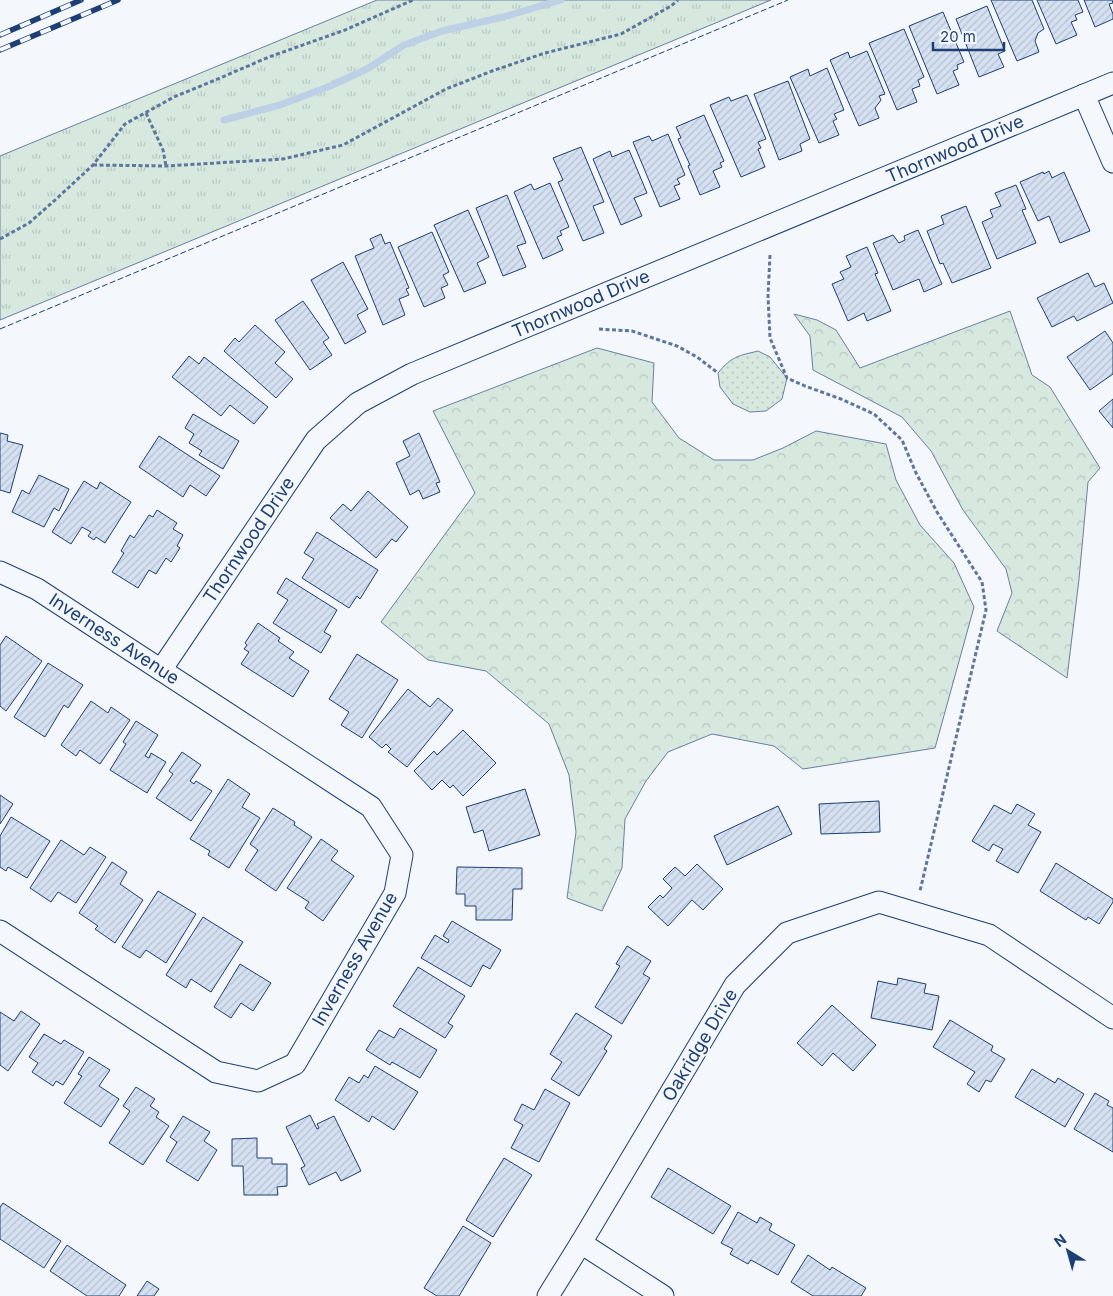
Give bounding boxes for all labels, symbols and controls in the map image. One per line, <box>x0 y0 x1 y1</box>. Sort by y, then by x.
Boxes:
scale bar <box>933 20 1004 52</box>
text: 20 m <box>940 27 976 46</box>
street label: Thornwood Drive <box>883 110 1027 187</box>
street label: Thornwood Drive <box>509 265 653 342</box>
street label: Thornwood Drive <box>199 473 299 607</box>
street label: Inverness Avenue <box>45 589 183 688</box>
street label: Inverness Avenue <box>308 888 401 1029</box>
street label: Oakridge Drive <box>658 985 741 1105</box>
north arrow <box>1043 1226 1093 1276</box>
text: N <box>1050 1230 1069 1250</box>

